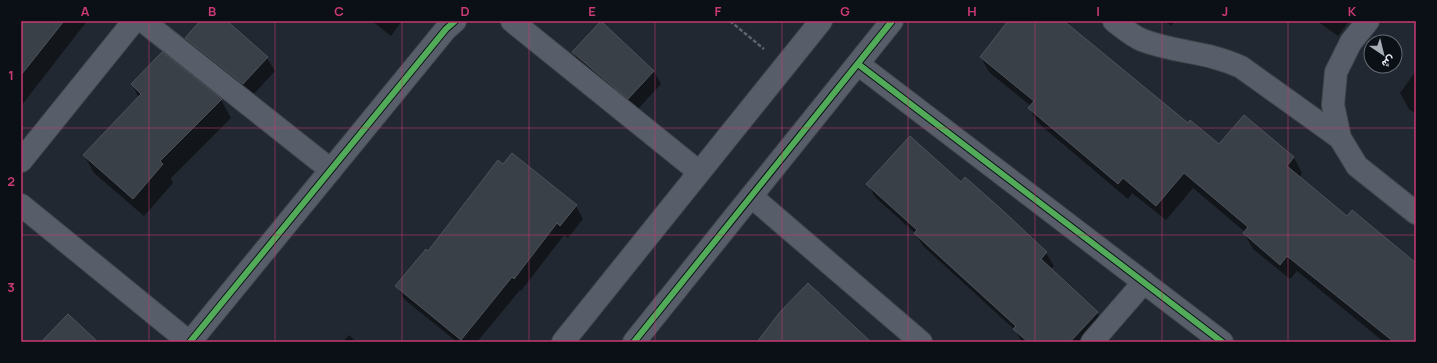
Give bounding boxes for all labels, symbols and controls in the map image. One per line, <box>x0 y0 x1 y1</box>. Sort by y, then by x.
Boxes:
text: A <box>81 2 90 20</box>
text: B <box>208 2 216 20</box>
text: C <box>334 2 344 20</box>
text: D <box>460 2 470 20</box>
text: E <box>588 2 596 20</box>
text: F <box>715 2 722 20</box>
text: G <box>840 2 850 20</box>
text: H <box>967 2 977 20</box>
text: I <box>1096 2 1100 20</box>
text: J <box>1222 2 1228 20</box>
text: K <box>1348 2 1357 20</box>
north arrow <box>1363 34 1403 74</box>
text: ش <box>1379 53 1399 73</box>
text: 1 <box>8 66 14 84</box>
text: 2 <box>7 172 15 190</box>
text: 3 <box>7 278 15 296</box>

